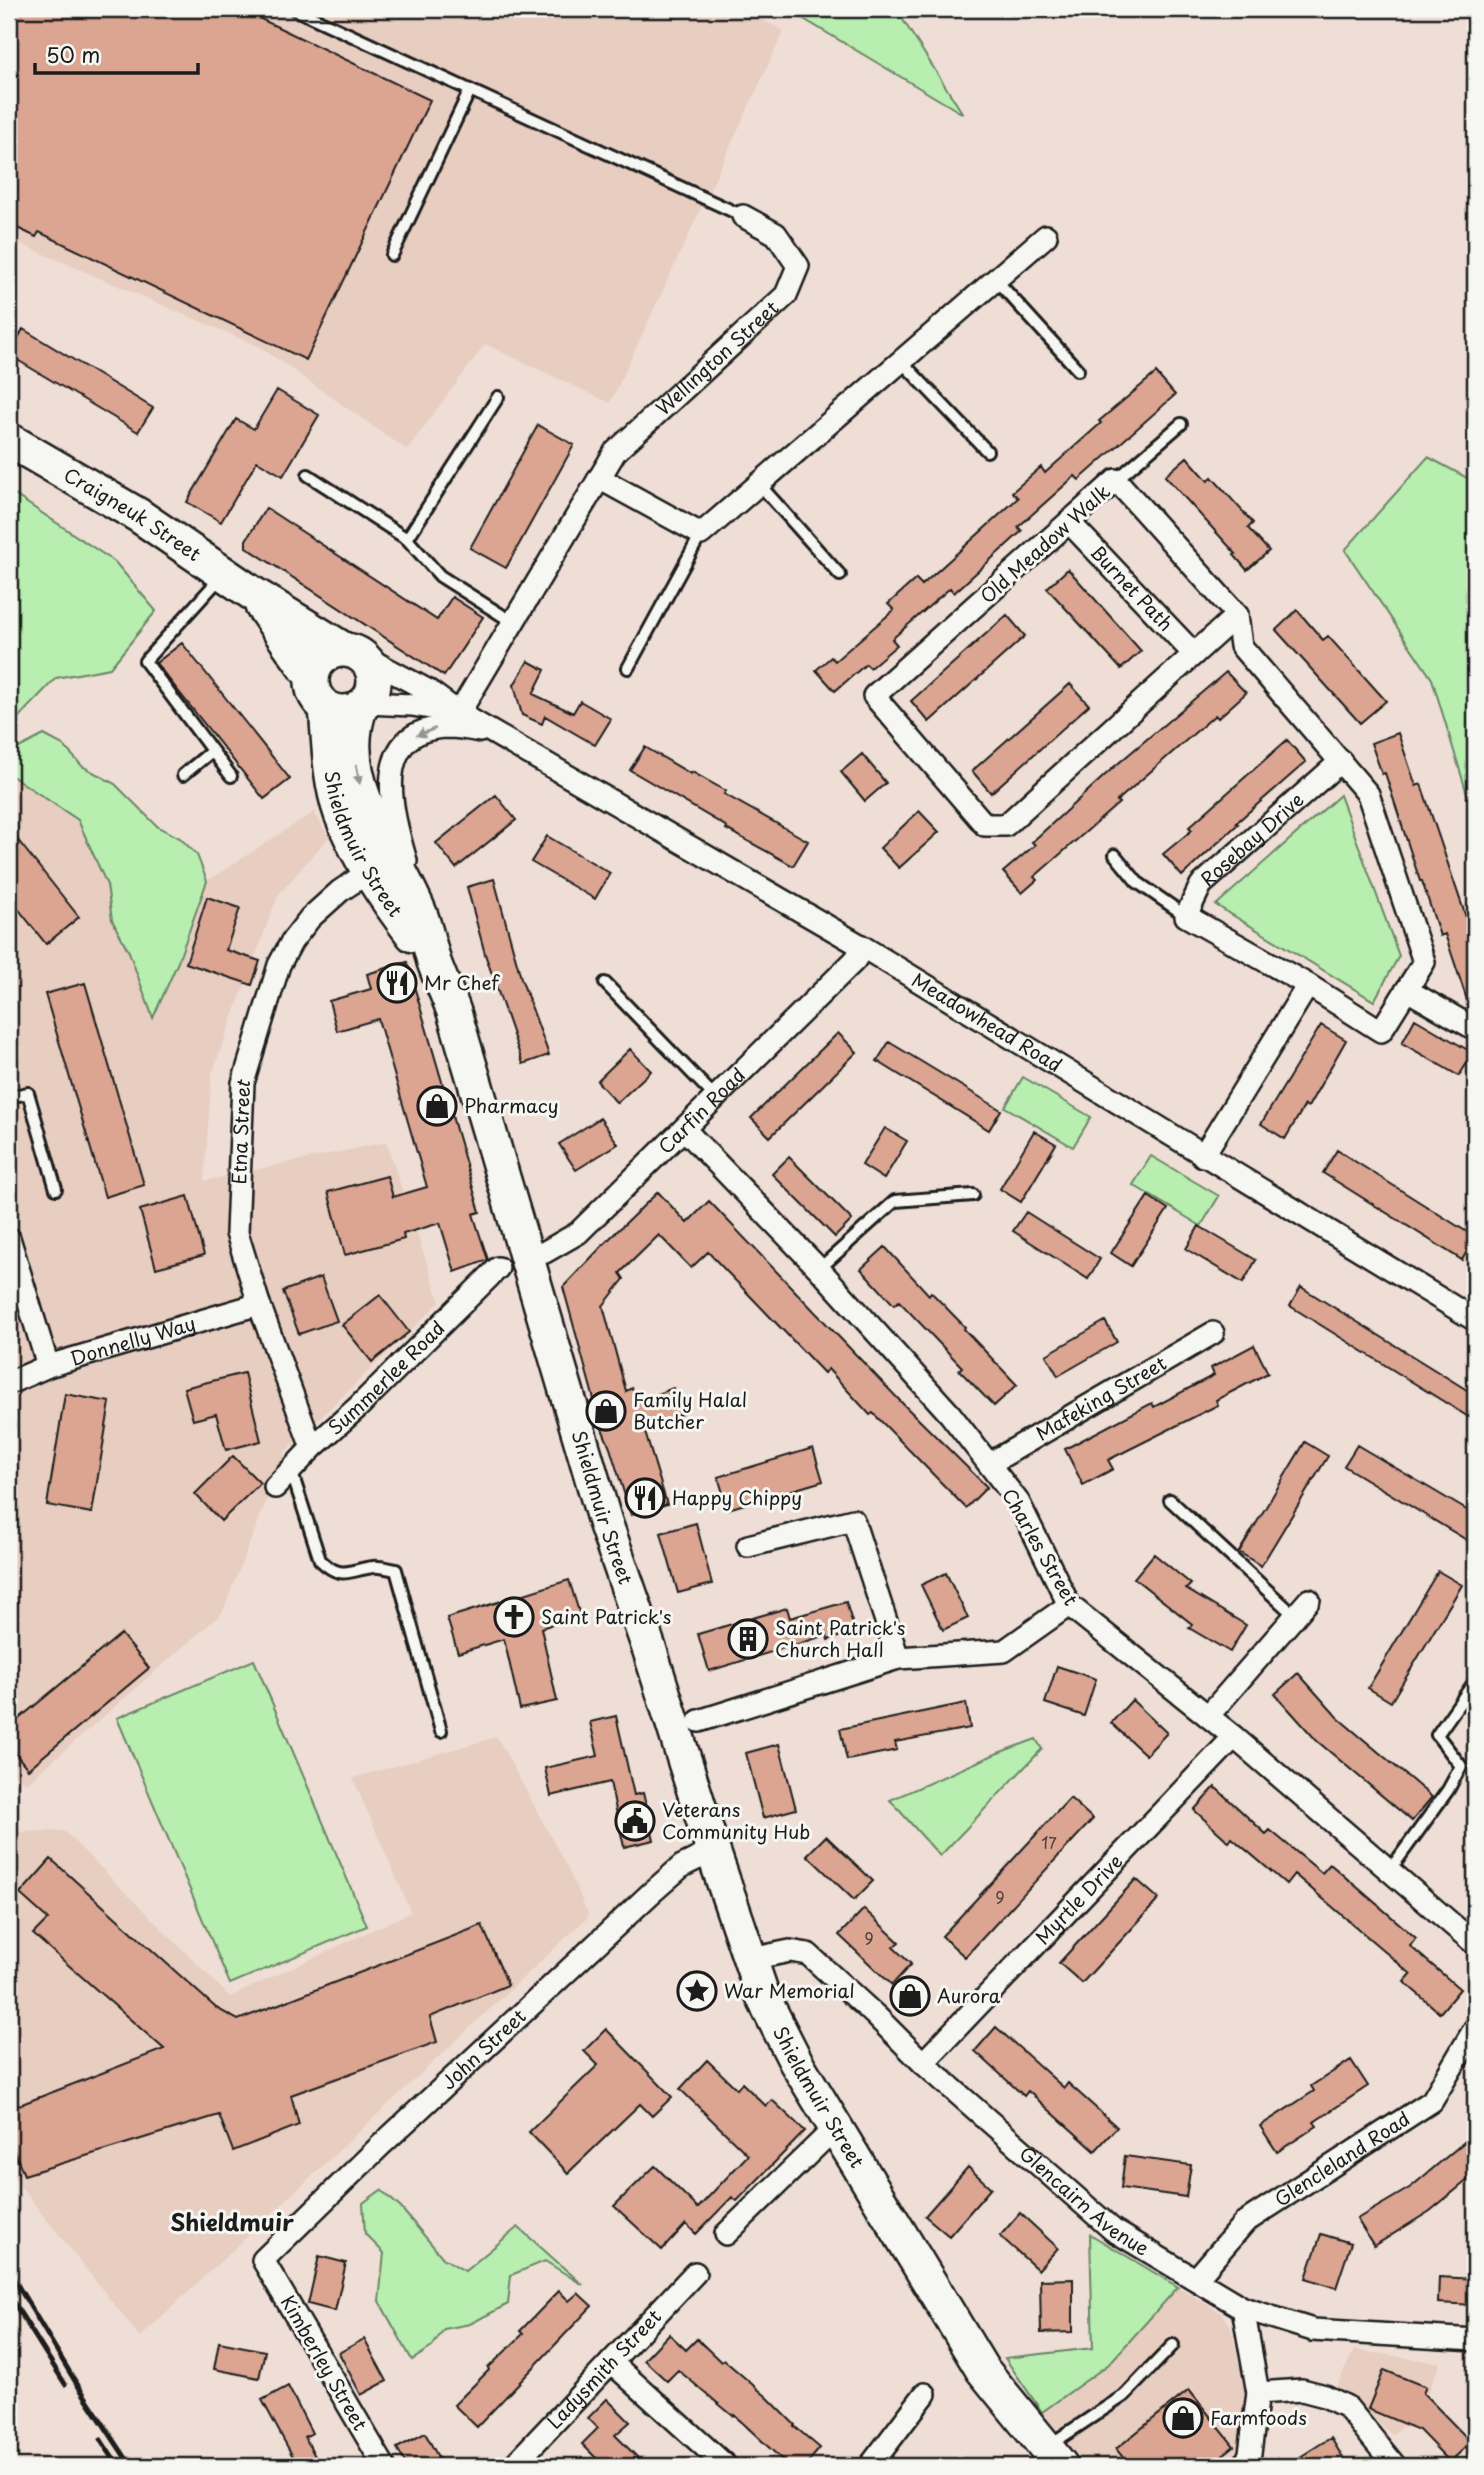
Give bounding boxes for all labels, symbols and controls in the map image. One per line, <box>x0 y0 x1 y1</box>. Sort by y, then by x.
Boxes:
scale bar <box>35 32 198 76</box>
text: 50 m <box>46 38 100 70</box>
street label: Wellington Street <box>649 293 784 421</box>
street label: Craigneuk Street <box>59 460 207 567</box>
street label: Old Meadow Walk <box>973 477 1116 609</box>
street label: Burnet Path <box>1085 538 1180 637</box>
one-way arrow <box>415 727 436 738</box>
one-way arrow <box>353 763 364 785</box>
street label: Shieldmuir Street <box>318 769 410 922</box>
street label: Rosebay Drive <box>1194 785 1309 892</box>
restaurant icon: Mr Chef <box>376 962 418 1004</box>
street label: Meadowhead Road <box>907 965 1068 1078</box>
place label: Mr Chef <box>424 968 500 996</box>
street label: Carfin Road <box>651 1061 751 1160</box>
street label: Etna Street <box>224 1075 257 1185</box>
shop icon: Pharmacy <box>416 1085 458 1127</box>
place label: Pharmacy <box>464 1091 559 1119</box>
street label: Donnelly Way <box>67 1308 199 1372</box>
street label: Summerlee Road <box>321 1314 450 1441</box>
street label: Mafeking Street <box>1030 1348 1172 1447</box>
place label: Family Halal Butcher <box>633 1385 747 1435</box>
shop icon: Family Halal Butcher <box>585 1390 627 1432</box>
street label: Shieldmuir Street <box>566 1427 641 1588</box>
restaurant icon: Happy Chippy <box>624 1477 666 1519</box>
place label: Happy Chippy <box>672 1483 802 1511</box>
street label: Charles Street <box>996 1483 1086 1610</box>
church icon: Saint Patrick's <box>493 1596 535 1638</box>
place label: Saint Patrick's <box>541 1602 671 1630</box>
place label: Saint Patrick's Church Hall <box>775 1613 905 1663</box>
building icon: Saint Patrick's Church Hall <box>727 1618 769 1660</box>
place label: Veterans Community Hub <box>662 1795 810 1845</box>
public building icon: Veterans Community Hub <box>614 1800 656 1842</box>
house number: 17 <box>1041 1830 1057 1854</box>
street label: Myrtle Drive <box>1028 1847 1128 1950</box>
house number: 9 <box>995 1885 1005 1909</box>
house number: 9 <box>864 1926 874 1950</box>
place icon: War Memorial <box>676 1970 718 2012</box>
shop icon: Aurora <box>889 1975 931 2017</box>
place label: War Memorial <box>724 1976 855 2004</box>
place label: Aurora <box>937 1981 1001 2009</box>
street label: John Street <box>434 2002 532 2095</box>
street label: Shieldmuir Street <box>767 2021 872 2173</box>
street label: Glencleland Road <box>1268 2104 1415 2212</box>
street label: Glencairn Avenue <box>1014 2139 1155 2262</box>
district label: Shieldmuir <box>170 2204 294 2239</box>
street label: Kimberley Street <box>275 2290 375 2435</box>
street label: Ladysmith Street <box>540 2302 667 2435</box>
shop icon: Farmfoods <box>1162 2397 1204 2439</box>
place label: Farmfoods <box>1210 2403 1307 2431</box>

